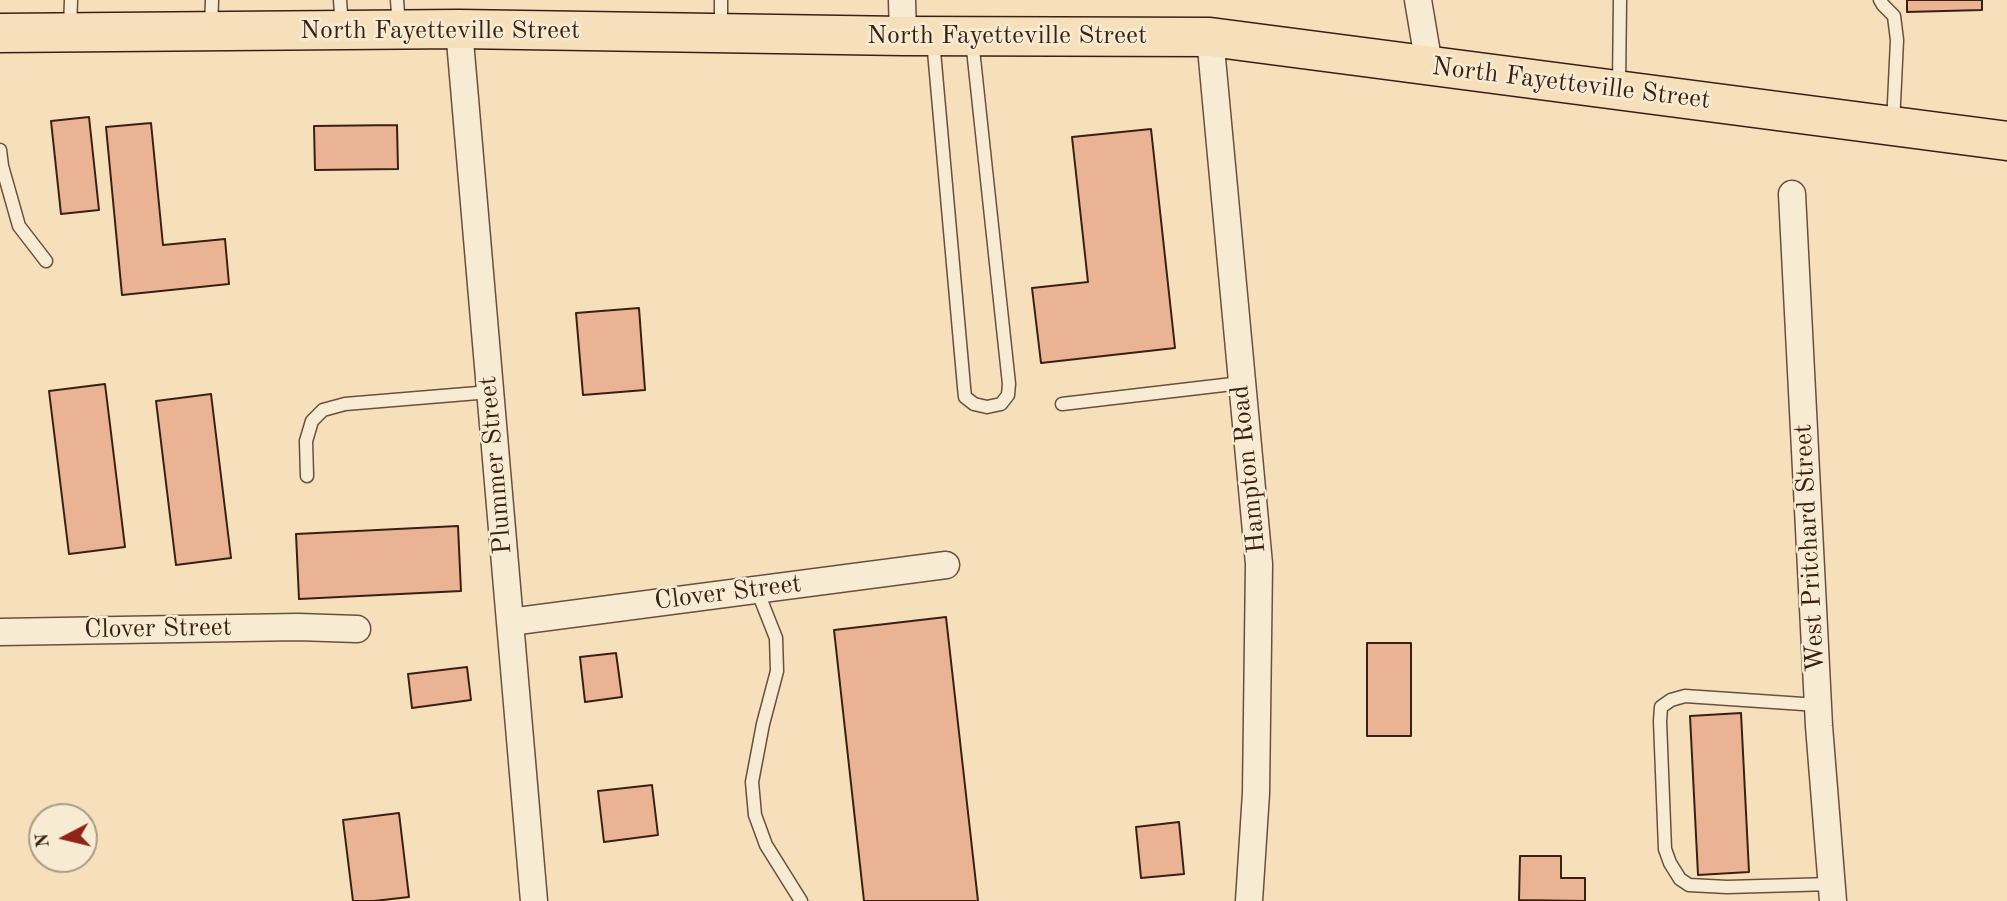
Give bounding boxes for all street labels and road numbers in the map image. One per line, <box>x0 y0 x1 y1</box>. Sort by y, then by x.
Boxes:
street label: North Fayetteville Street <box>300 15 580 47</box>
street label: North Fayetteville Street <box>867 20 1147 52</box>
street label: North Fayetteville Street <box>1430 51 1712 117</box>
street label: Plummer Street <box>473 375 519 555</box>
street label: Hampton Road <box>1225 383 1273 555</box>
street label: West Pritchard Street <box>1788 423 1832 673</box>
street label: Clover Street <box>653 569 803 617</box>
street label: Clover Street <box>84 612 232 646</box>

